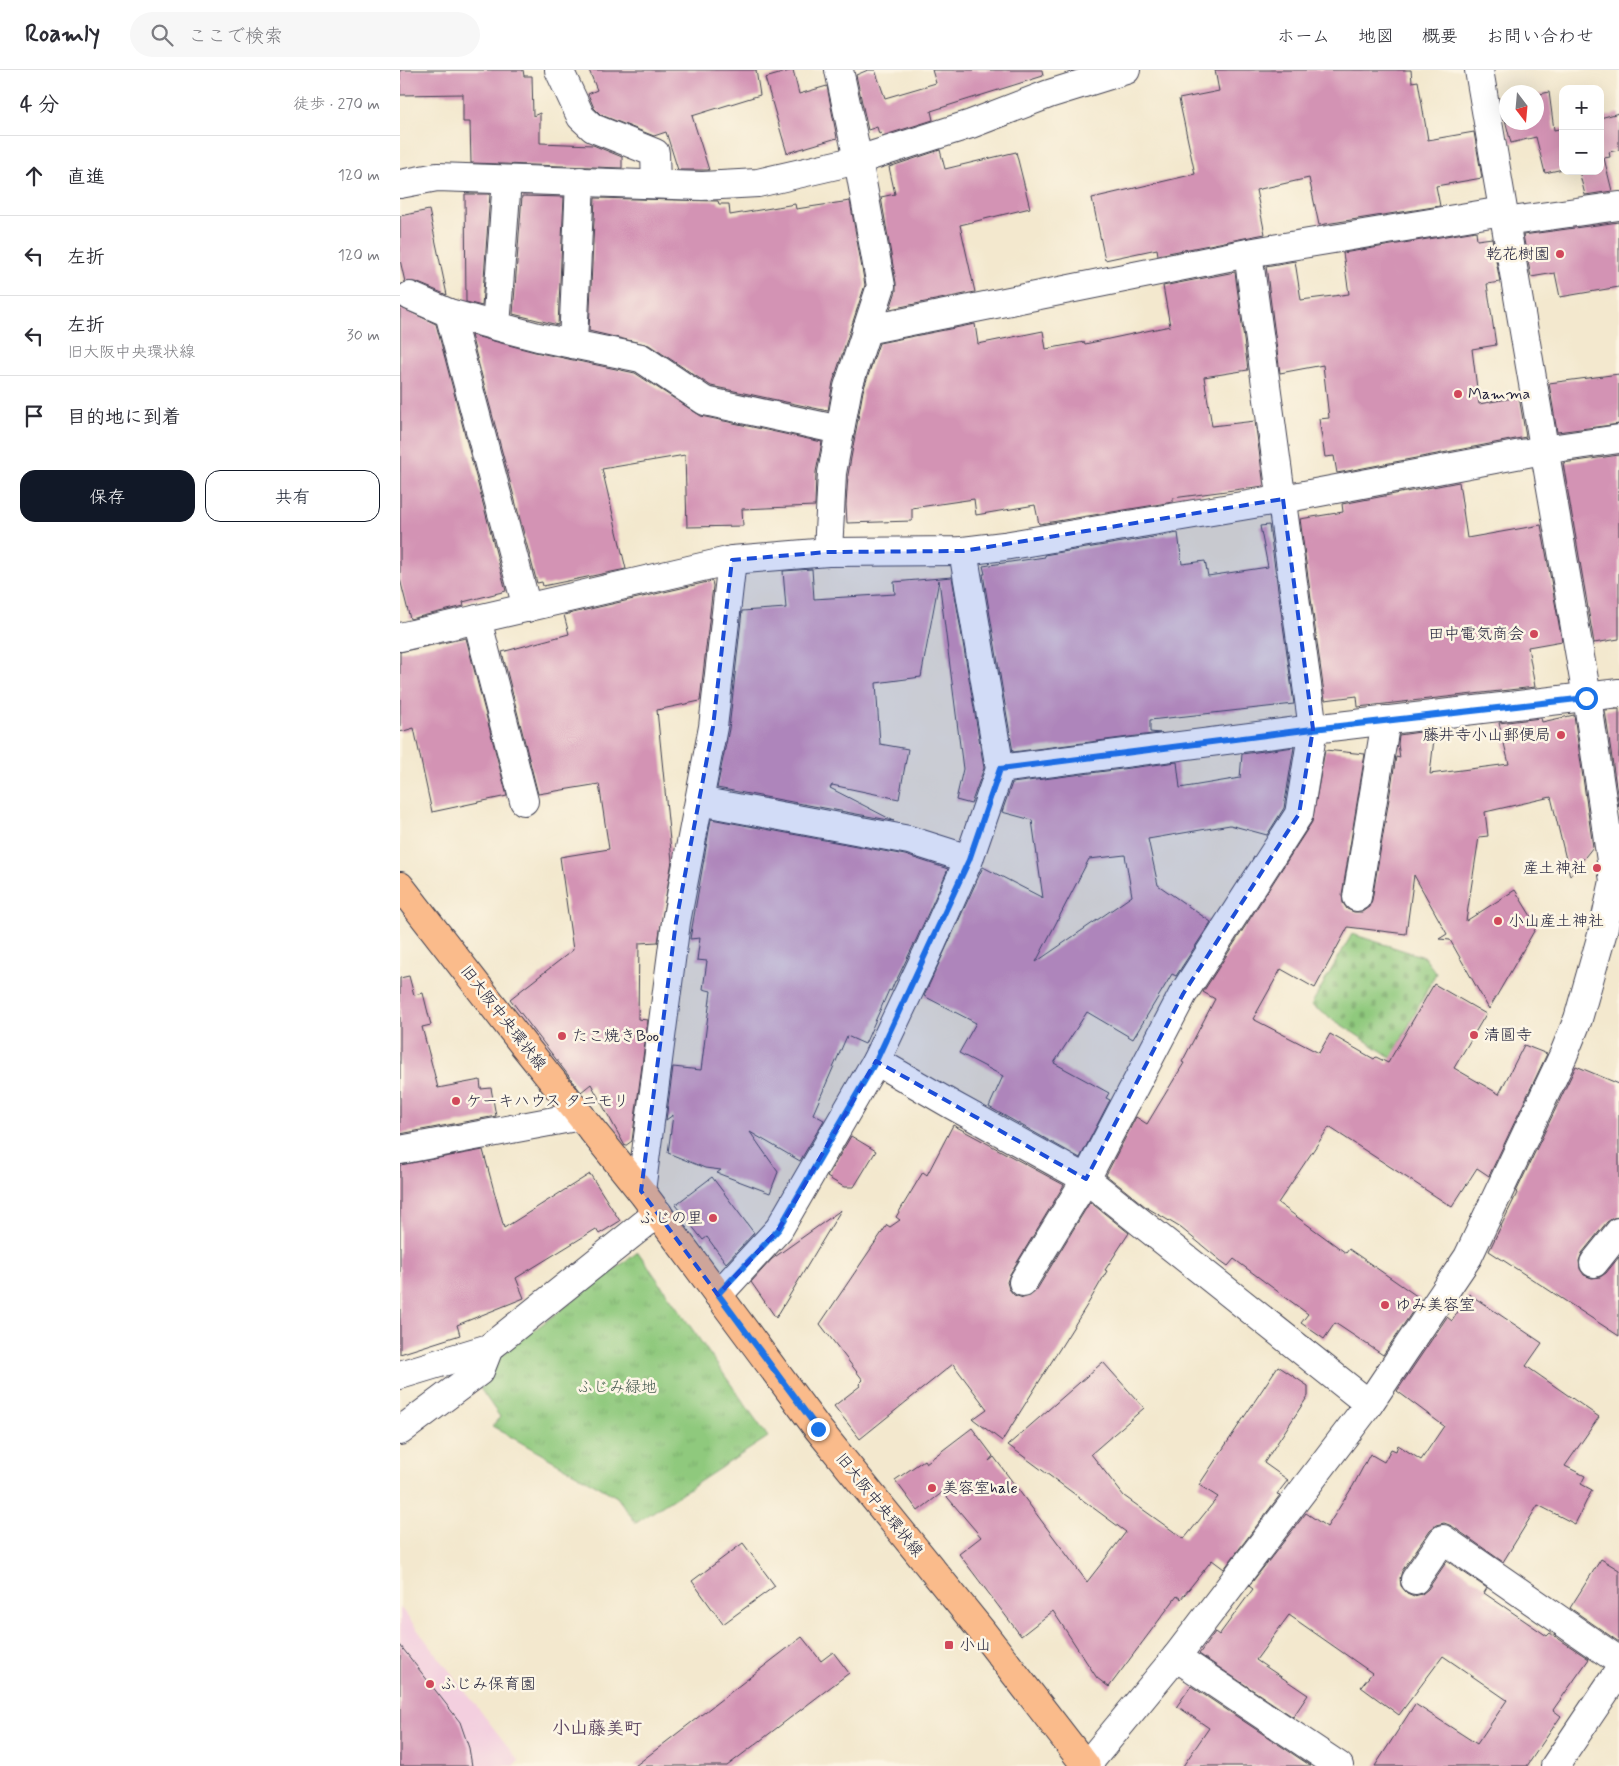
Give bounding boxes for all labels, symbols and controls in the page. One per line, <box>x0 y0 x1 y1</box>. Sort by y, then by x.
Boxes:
search box <box>130 12 480 57</box>
text: Roamly <box>25 19 100 50</box>
icon: search <box>148 21 176 49</box>
text: ここで検索 <box>188 24 283 49</box>
text: ホーム <box>1277 25 1330 49</box>
text: 地図 <box>1358 25 1394 49</box>
text: 概要 <box>1422 25 1458 49</box>
text: お問い合わせ <box>1486 25 1594 49</box>
north arrow <box>1499 85 1544 130</box>
map controls <box>1559 85 1604 175</box>
button: + <box>1559 85 1604 130</box>
text: 4 分 <box>20 91 59 119</box>
text: 徒歩 · 270 m <box>293 94 380 115</box>
button: − <box>1559 130 1604 175</box>
icon: ahead <box>20 162 48 190</box>
text: 直進 <box>67 165 105 190</box>
text: 120 m <box>338 165 380 186</box>
icon: left <box>20 242 48 270</box>
place label: 乾花樹園 <box>1486 244 1550 265</box>
text: 左折 <box>67 245 105 270</box>
text: 120 m <box>338 245 380 266</box>
marker: 乾花樹園 <box>1554 248 1566 260</box>
text: 左折 <box>67 313 105 338</box>
icon: left <box>20 322 48 350</box>
text: 30 m <box>347 325 380 346</box>
text: 旧大阪中央環状線 <box>67 342 195 363</box>
place label: Mamma <box>1468 384 1531 405</box>
marker: Mamma <box>1452 388 1464 400</box>
icon: arrive <box>20 402 48 430</box>
text: 目的地に到着 <box>67 405 181 430</box>
button: 保存 <box>20 470 195 522</box>
button: 共有 <box>205 470 380 522</box>
place label: 田中電気商会 <box>1428 624 1524 645</box>
marker: 田中電気商会 <box>1528 628 1540 640</box>
route start <box>1575 687 1598 710</box>
place label: 藤井寺小山郵便局 <box>1423 725 1551 746</box>
marker: 藤井寺小山郵便局 <box>1555 729 1567 741</box>
place label: 産土神社 <box>1523 858 1587 879</box>
marker: 産土神社 <box>1591 862 1603 874</box>
place label: 小山産土神社 <box>1508 911 1604 932</box>
marker: 小山産土神社 <box>1492 915 1504 927</box>
street label: 旧大阪中央環状線 <box>455 961 551 1075</box>
place label: 清圓寺 <box>1484 1025 1532 1046</box>
place label: たこ焼きBoo <box>572 1026 659 1047</box>
marker: 清圓寺 <box>1468 1029 1480 1041</box>
marker: たこ焼きBoo <box>556 1030 568 1042</box>
place label: ケーキハウス タニモリ <box>466 1091 629 1112</box>
marker: ケーキハウス タニモリ <box>450 1095 462 1107</box>
place label: ふじの里 <box>639 1208 703 1229</box>
marker: ふじの里 <box>707 1212 719 1224</box>
place label: ゆみ美容室 <box>1395 1295 1475 1316</box>
marker: ゆみ美容室 <box>1379 1299 1391 1311</box>
park label: ふじみ緑地 <box>577 1377 657 1398</box>
route end <box>807 1418 830 1441</box>
street label: 旧大阪中央環状線 <box>831 1449 927 1561</box>
place label: 美容室hale <box>942 1478 1018 1499</box>
marker: 美容室hale <box>926 1482 938 1494</box>
place label: 小山 <box>959 1635 991 1656</box>
marker: 小山 <box>943 1639 955 1651</box>
place label: ふじみ保育園 <box>440 1674 536 1695</box>
marker: ふじみ保育園 <box>424 1678 436 1690</box>
district label: 小山藤美町 <box>552 1717 642 1741</box>

